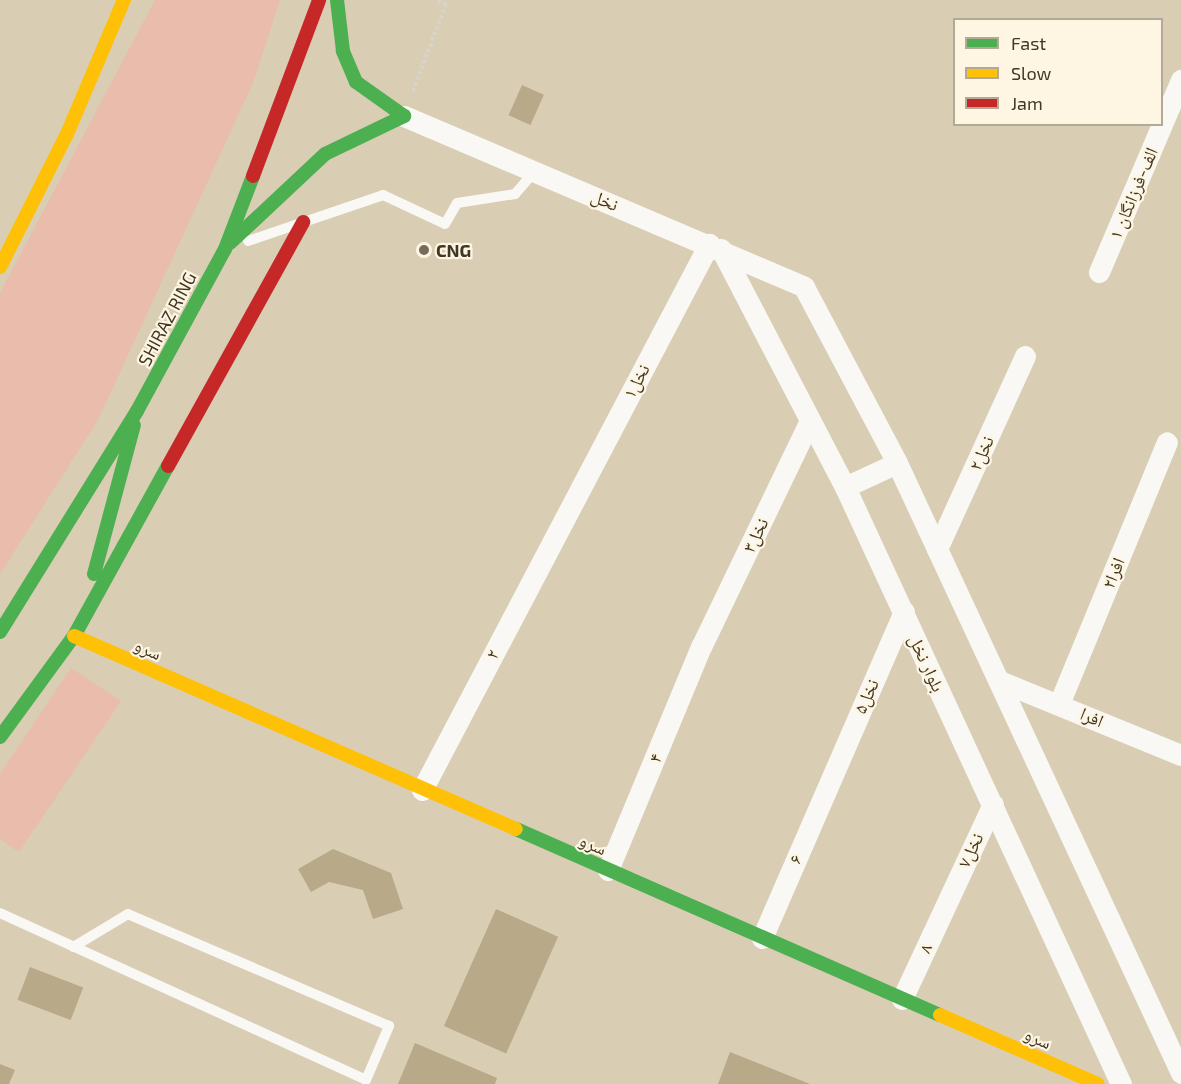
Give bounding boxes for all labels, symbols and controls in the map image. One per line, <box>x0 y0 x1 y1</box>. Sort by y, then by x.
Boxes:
legend <box>953 18 1163 126</box>
text: Fast <box>1011 32 1046 54</box>
text: Slow <box>1011 62 1051 84</box>
text: Jam <box>1011 92 1043 114</box>
street label: ۱ الف-فرزانگان <box>1104 144 1162 242</box>
street label: نخل <box>588 185 622 215</box>
place label: CNG <box>436 239 471 261</box>
marker: CNG <box>417 243 431 257</box>
street label: SHIRAZ RING <box>133 268 201 370</box>
street label: نخل۱ <box>618 360 654 402</box>
street label: نخل۲ <box>964 432 998 474</box>
street label: نخل۳ <box>737 514 773 556</box>
street label: ۲افرا <box>1097 554 1129 592</box>
street label: بلوار نخل <box>904 631 950 695</box>
street label: سرو <box>131 634 165 664</box>
street label: ۲ <box>481 645 503 663</box>
street label: نخل۵ <box>849 675 883 717</box>
street label: افرا <box>1077 702 1107 732</box>
street label: ۴ <box>643 750 667 766</box>
street label: سرو <box>576 829 610 859</box>
street label: نخل۷ <box>952 829 988 871</box>
street label: ۶ <box>783 851 807 867</box>
street label: ۸ <box>913 940 937 956</box>
street label: سرو <box>1021 1023 1055 1053</box>

